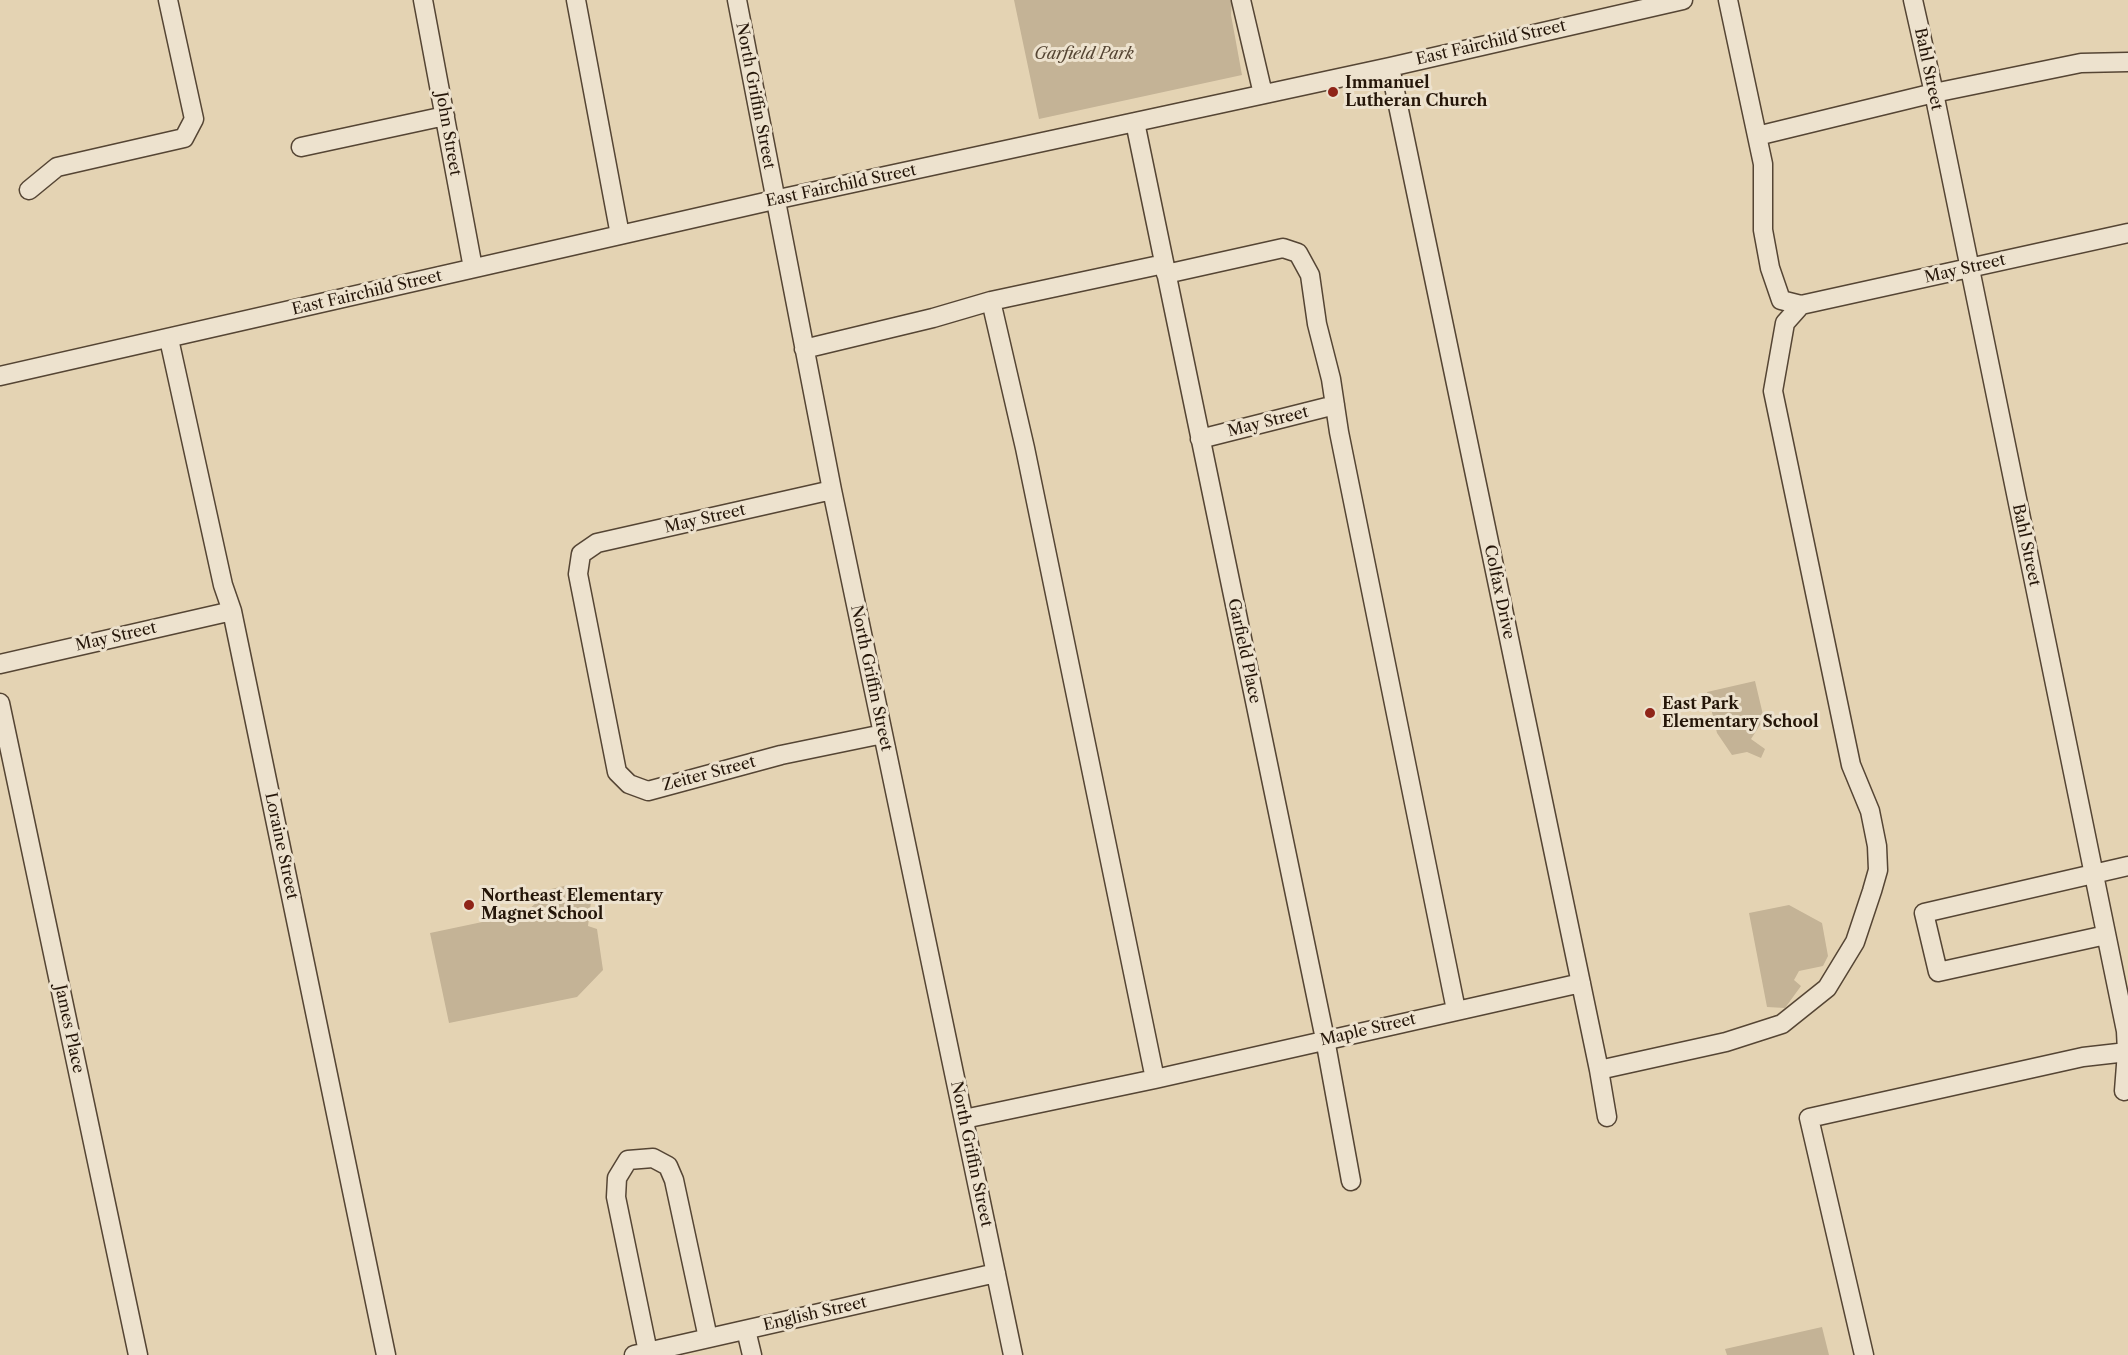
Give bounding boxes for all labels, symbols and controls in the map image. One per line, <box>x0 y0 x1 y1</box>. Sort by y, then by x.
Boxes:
street label: East Fairchild Street <box>1414 16 1568 70</box>
street label: North Griffin Street <box>731 21 779 171</box>
street label: Bahl Street <box>1910 26 1946 112</box>
park label: Garfield Park <box>1034 44 1134 64</box>
place label: Immanuel Lutheran Church <box>1345 73 1487 111</box>
marker: Immanuel Lutheran Church <box>1326 85 1340 99</box>
street label: John Street <box>431 91 465 177</box>
street label: East Fairchild Street <box>764 161 918 211</box>
street label: May Street <box>1923 250 2007 288</box>
street label: East Fairchild Street <box>290 266 444 320</box>
street label: May Street <box>1226 403 1310 441</box>
street label: May Street <box>663 500 747 538</box>
street label: Bahl Street <box>2008 502 2044 588</box>
street label: Colfax Drive <box>1480 543 1518 641</box>
street label: Garfield Place <box>1223 597 1265 705</box>
street label: North Griffin Street <box>846 603 896 753</box>
street label: May Street <box>74 618 158 656</box>
place label: East Park Elementary School <box>1662 694 1819 732</box>
marker: East Park Elementary School <box>1643 706 1657 720</box>
street label: Zeiter Street <box>660 752 758 796</box>
street label: Loraine Street <box>260 791 302 901</box>
place label: Northeast Elementary Magnet School <box>481 886 663 924</box>
marker: Northeast Elementary Magnet School <box>462 898 476 912</box>
street label: James Place <box>50 983 88 1075</box>
street label: Maple Street <box>1318 1010 1418 1050</box>
street label: North Griffin Street <box>946 1079 996 1229</box>
street label: English Street <box>761 1293 869 1335</box>

